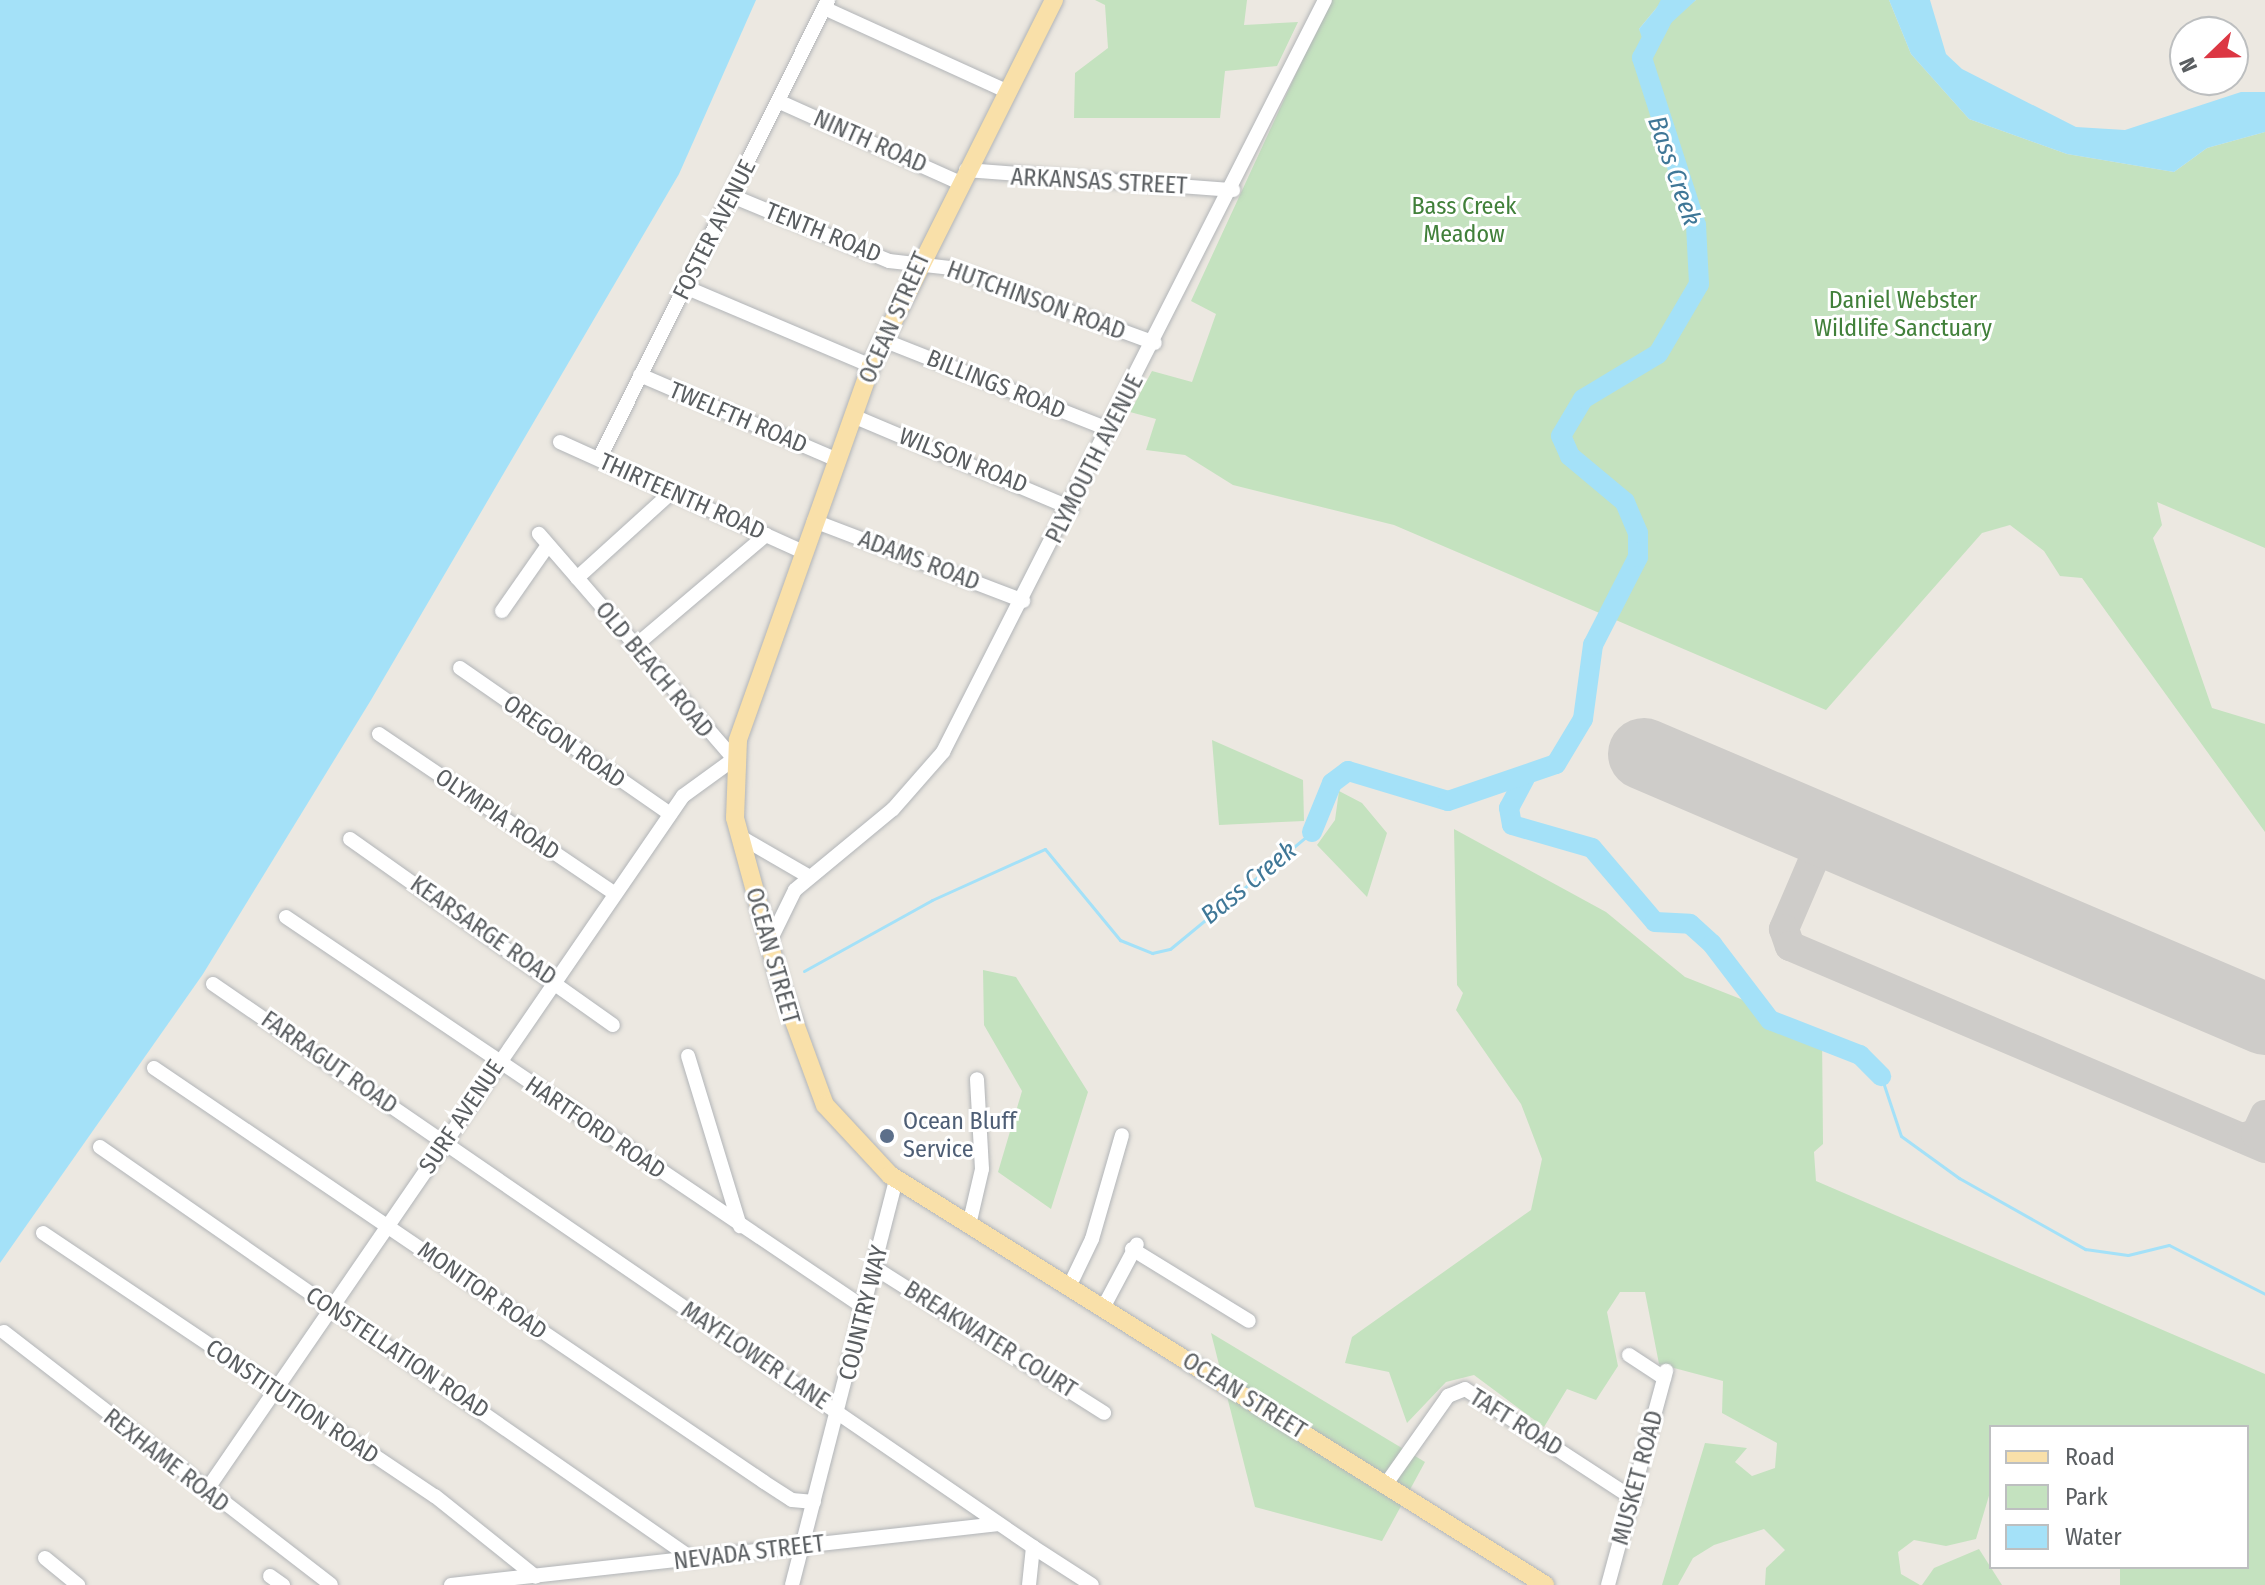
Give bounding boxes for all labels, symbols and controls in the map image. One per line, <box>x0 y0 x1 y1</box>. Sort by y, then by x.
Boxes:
north arrow <box>2169 16 2249 96</box>
text: N <box>2173 53 2203 76</box>
street label: NINTH ROAD <box>809 104 931 180</box>
water label: Bass Creek <box>1641 112 1707 230</box>
street label: FOSTER AVENUE <box>667 155 763 305</box>
street label: ARKANSAS STREET <box>1010 163 1188 201</box>
park label: Bass Creek Meadow <box>1411 193 1517 249</box>
street label: TENTH ROAD <box>761 197 885 269</box>
street label: OCEAN STREET <box>853 248 937 388</box>
street label: HUTCHINSON ROAD <box>943 255 1129 347</box>
park label: Daniel Webster Wildlife Sanctuary <box>1814 287 1992 343</box>
street label: BILLINGS ROAD <box>922 344 1070 426</box>
street label: PLYMOUTH AVENUE <box>1040 370 1150 548</box>
street label: TWELFTH ROAD <box>665 376 811 460</box>
street label: WILSON ROAD <box>895 422 1031 500</box>
street label: THIRTEENTH ROAD <box>595 448 769 546</box>
street label: ADAMS ROAD <box>854 525 984 597</box>
street label: OLD BEACH ROAD <box>589 596 719 744</box>
street label: OREGON ROAD <box>497 689 631 795</box>
street label: OLYMPIA ROAD <box>429 763 565 867</box>
water label: Bass Creek <box>1195 835 1303 931</box>
street label: KEARSARGE ROAD <box>404 870 562 992</box>
street label: OCEAN STREET <box>739 884 805 1028</box>
street label: FARRAGUT ROAD <box>255 1006 403 1120</box>
street label: SURF AVENUE <box>413 1055 511 1179</box>
street label: HARTFORD ROAD <box>519 1070 671 1186</box>
place label: Ocean Bluff Service <box>903 1108 1016 1164</box>
marker: Ocean Bluff Service <box>878 1127 896 1145</box>
street label: MONITOR ROAD <box>412 1236 552 1346</box>
street label: COUNTRY WAY <box>833 1243 895 1383</box>
street label: BREAKWATER COURT <box>898 1275 1082 1405</box>
street label: CONSTELLATION ROAD <box>300 1281 494 1425</box>
street label: MAYFLOWER LANE <box>675 1296 835 1416</box>
street label: CONSTITUTION ROAD <box>200 1334 384 1470</box>
street label: OCEAN STREET <box>1177 1347 1311 1445</box>
street label: TAFT ROAD <box>1464 1383 1568 1463</box>
street label: REXHAME ROAD <box>97 1403 235 1519</box>
street label: MUSKET ROAD <box>1606 1408 1670 1548</box>
legend <box>1989 1425 2249 1569</box>
text: Road <box>2065 1443 2115 1471</box>
text: Park <box>2065 1483 2108 1511</box>
text: Water <box>2065 1523 2122 1551</box>
street label: NEVADA STREET <box>672 1529 826 1577</box>

